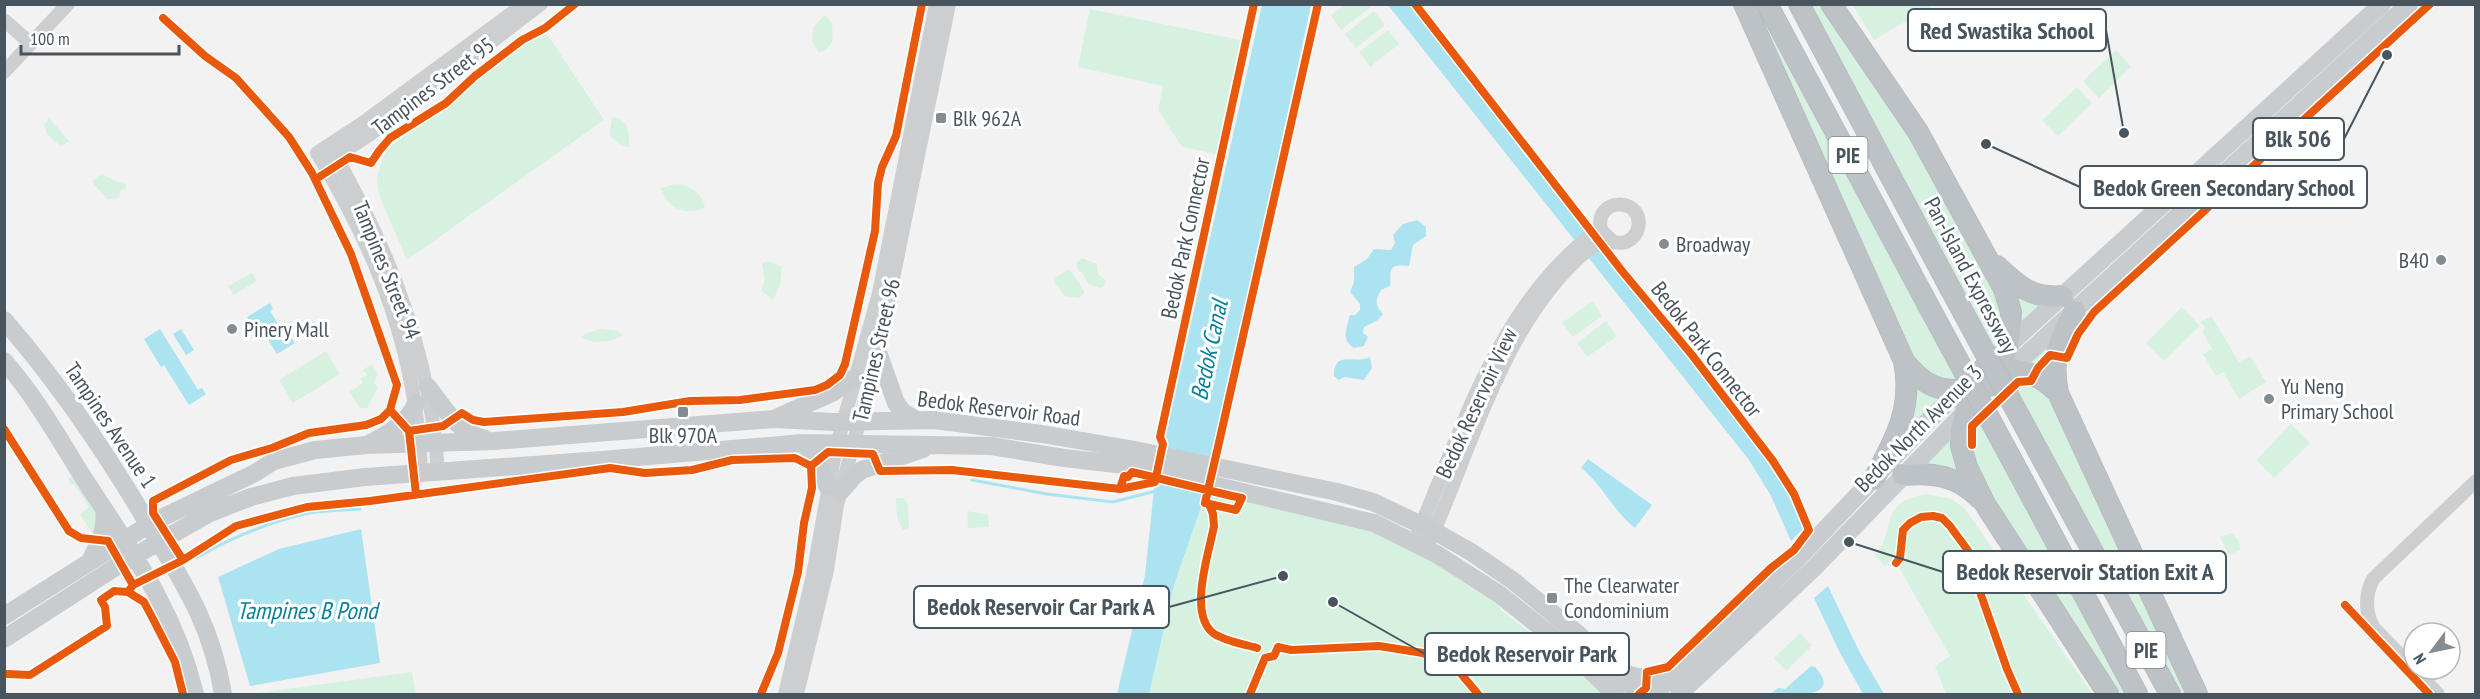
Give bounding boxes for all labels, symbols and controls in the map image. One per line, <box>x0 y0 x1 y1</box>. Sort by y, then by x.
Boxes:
callout: Red Swastika School <box>1908 9 2106 51</box>
text: Red Swastika School <box>1920 15 2094 46</box>
scale bar <box>21 18 178 56</box>
text: 100 m <box>30 27 70 50</box>
street label: Tampines Street 95 <box>366 31 500 141</box>
place label: Blk 962A <box>953 104 1022 132</box>
marker: Blk 962A <box>934 111 948 125</box>
callout: Blk 506 <box>2253 118 2344 160</box>
text: Blk 506 <box>2265 123 2331 154</box>
road number: PIE <box>1828 137 1868 173</box>
street label: Bedok Park Connector <box>1154 155 1216 321</box>
callout: Bedok Green Secondary School <box>2080 166 2367 208</box>
text: Bedok Green Secondary School <box>2093 172 2355 203</box>
street label: Pan-Island Expressway <box>1918 192 2024 358</box>
street label: Tampines Street 94 <box>347 197 427 343</box>
place label: Broadway <box>1676 230 1751 258</box>
marker: Broadway <box>1657 237 1671 251</box>
place label: B40 <box>2399 246 2429 274</box>
marker: B40 <box>2434 253 2448 267</box>
street label: Tampines Street 96 <box>846 276 906 424</box>
street label: Bedok Park Connector <box>1645 276 1769 422</box>
water label: Bedok Canal <box>1183 295 1235 403</box>
place label: Pinery Mall <box>244 315 330 343</box>
marker: Pinery Mall <box>225 322 239 336</box>
street label: Bedok Reservoir View <box>1429 324 1523 482</box>
street label: Tampines Avenue 1 <box>59 357 163 493</box>
street label: Bedok North Avenue 3 <box>1848 358 1988 498</box>
place label: Yu Neng Primary School <box>2281 372 2395 425</box>
street label: Bedok Reservoir Road <box>916 384 1082 432</box>
marker: Yu Neng Primary School <box>2262 392 2276 406</box>
marker: Blk 970A <box>676 405 690 419</box>
place label: Blk 970A <box>649 421 718 449</box>
callout: Bedok Reservoir Station Exit A <box>1943 551 2226 593</box>
text: Bedok Reservoir Station Exit A <box>1956 556 2215 587</box>
place label: The Clearwater Condominium <box>1564 571 1679 624</box>
callout: Bedok Reservoir Car Park A <box>914 586 1169 628</box>
text: Bedok Reservoir Car Park A <box>927 591 1156 622</box>
marker: The Clearwater Condominium <box>1545 591 1559 605</box>
water label: Tampines B Pond <box>236 595 381 626</box>
north arrow <box>2402 621 2462 681</box>
road number: PIE <box>2126 632 2166 668</box>
callout: Bedok Reservoir Park <box>1425 633 1629 675</box>
text: Bedok Reservoir Park <box>1437 638 1617 669</box>
text: N <box>2409 650 2430 668</box>

